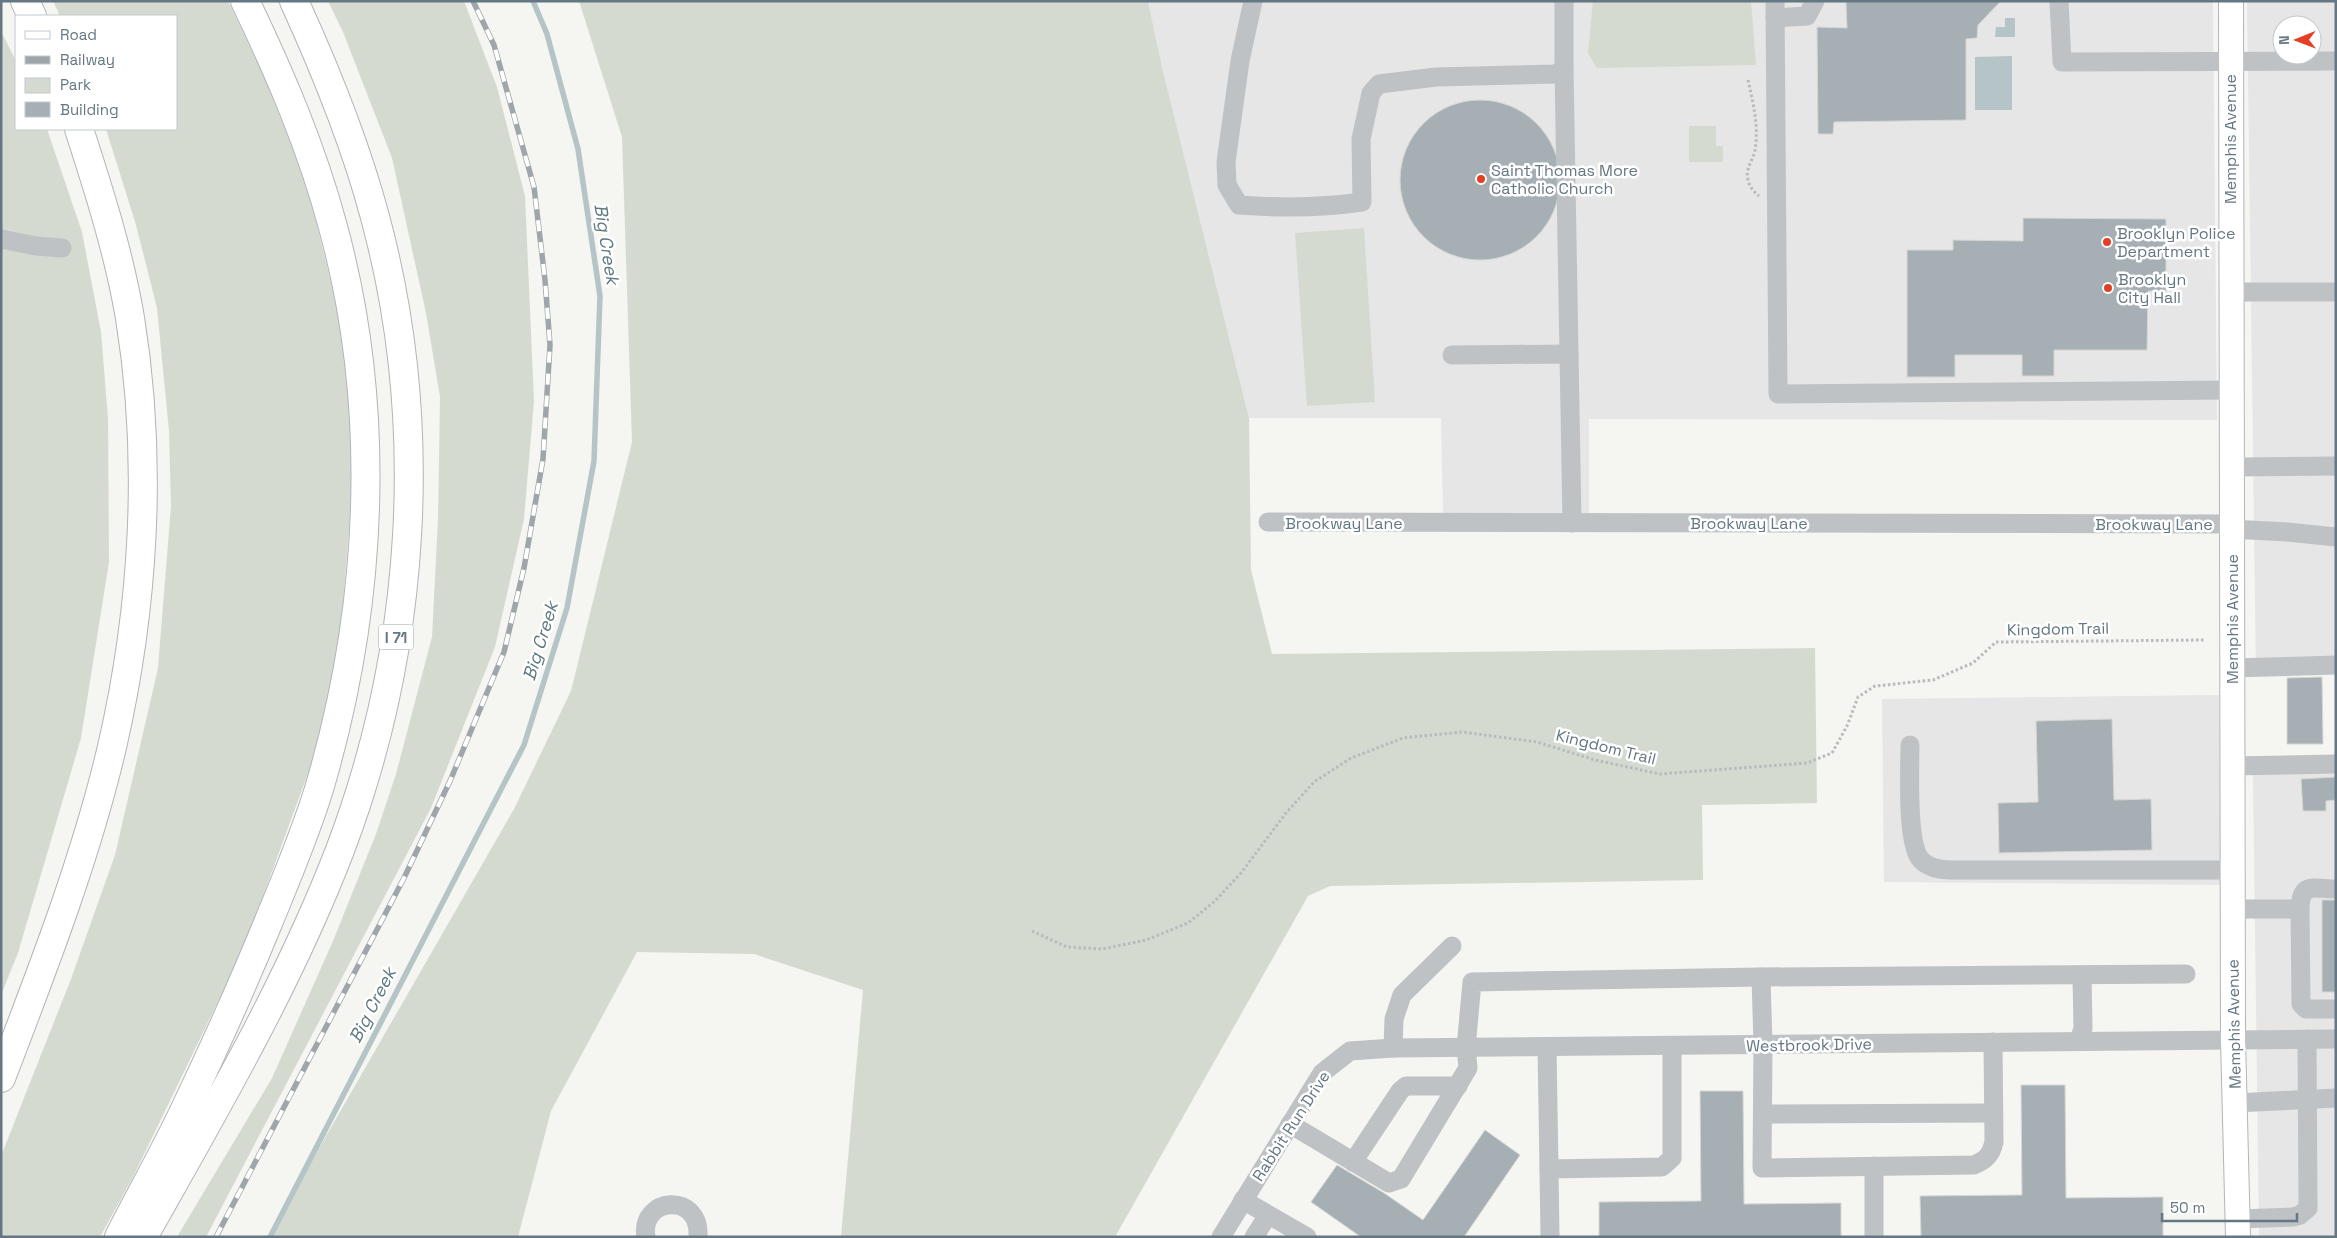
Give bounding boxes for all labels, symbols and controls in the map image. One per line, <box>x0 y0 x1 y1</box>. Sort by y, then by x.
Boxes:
legend <box>15 15 178 130</box>
north arrow <box>2272 15 2322 65</box>
text: Road <box>60 25 97 44</box>
text: N <box>2275 35 2293 45</box>
text: Railway <box>60 50 115 69</box>
street label: Memphis Avenue <box>2220 74 2241 204</box>
text: Park <box>60 75 91 94</box>
text: Building <box>60 100 119 119</box>
place label: Saint Thomas More Catholic Church <box>1491 160 1638 199</box>
marker: Saint Thomas More Catholic Church <box>1475 173 1487 185</box>
water label: Big Creek <box>589 202 625 288</box>
place label: Brooklyn Police Department <box>2117 223 2235 262</box>
marker: Brooklyn Police Department <box>2101 236 2113 248</box>
place label: Brooklyn City Hall <box>2118 269 2186 308</box>
marker: Brooklyn City Hall <box>2102 282 2114 294</box>
street label: Brookway Lane <box>1285 513 1403 534</box>
street label: Brookway Lane <box>1690 513 1808 534</box>
street label: Brookway Lane <box>2095 514 2213 535</box>
street label: Memphis Avenue <box>2222 554 2243 684</box>
water label: Big Creek <box>517 596 564 683</box>
street label: Kingdom Trail <box>2007 618 2109 640</box>
road number: I 71 <box>378 624 414 650</box>
street label: Kingdom Trail <box>1554 724 1658 770</box>
street label: Memphis Avenue <box>2222 959 2246 1089</box>
water label: Big Creek <box>343 961 402 1047</box>
street label: Westbrook Drive <box>1746 1033 1872 1057</box>
street label: Rabbit Run Drive <box>1247 1067 1335 1185</box>
scale bar <box>2162 1190 2297 1222</box>
text: 50 m <box>2170 1198 2205 1217</box>

